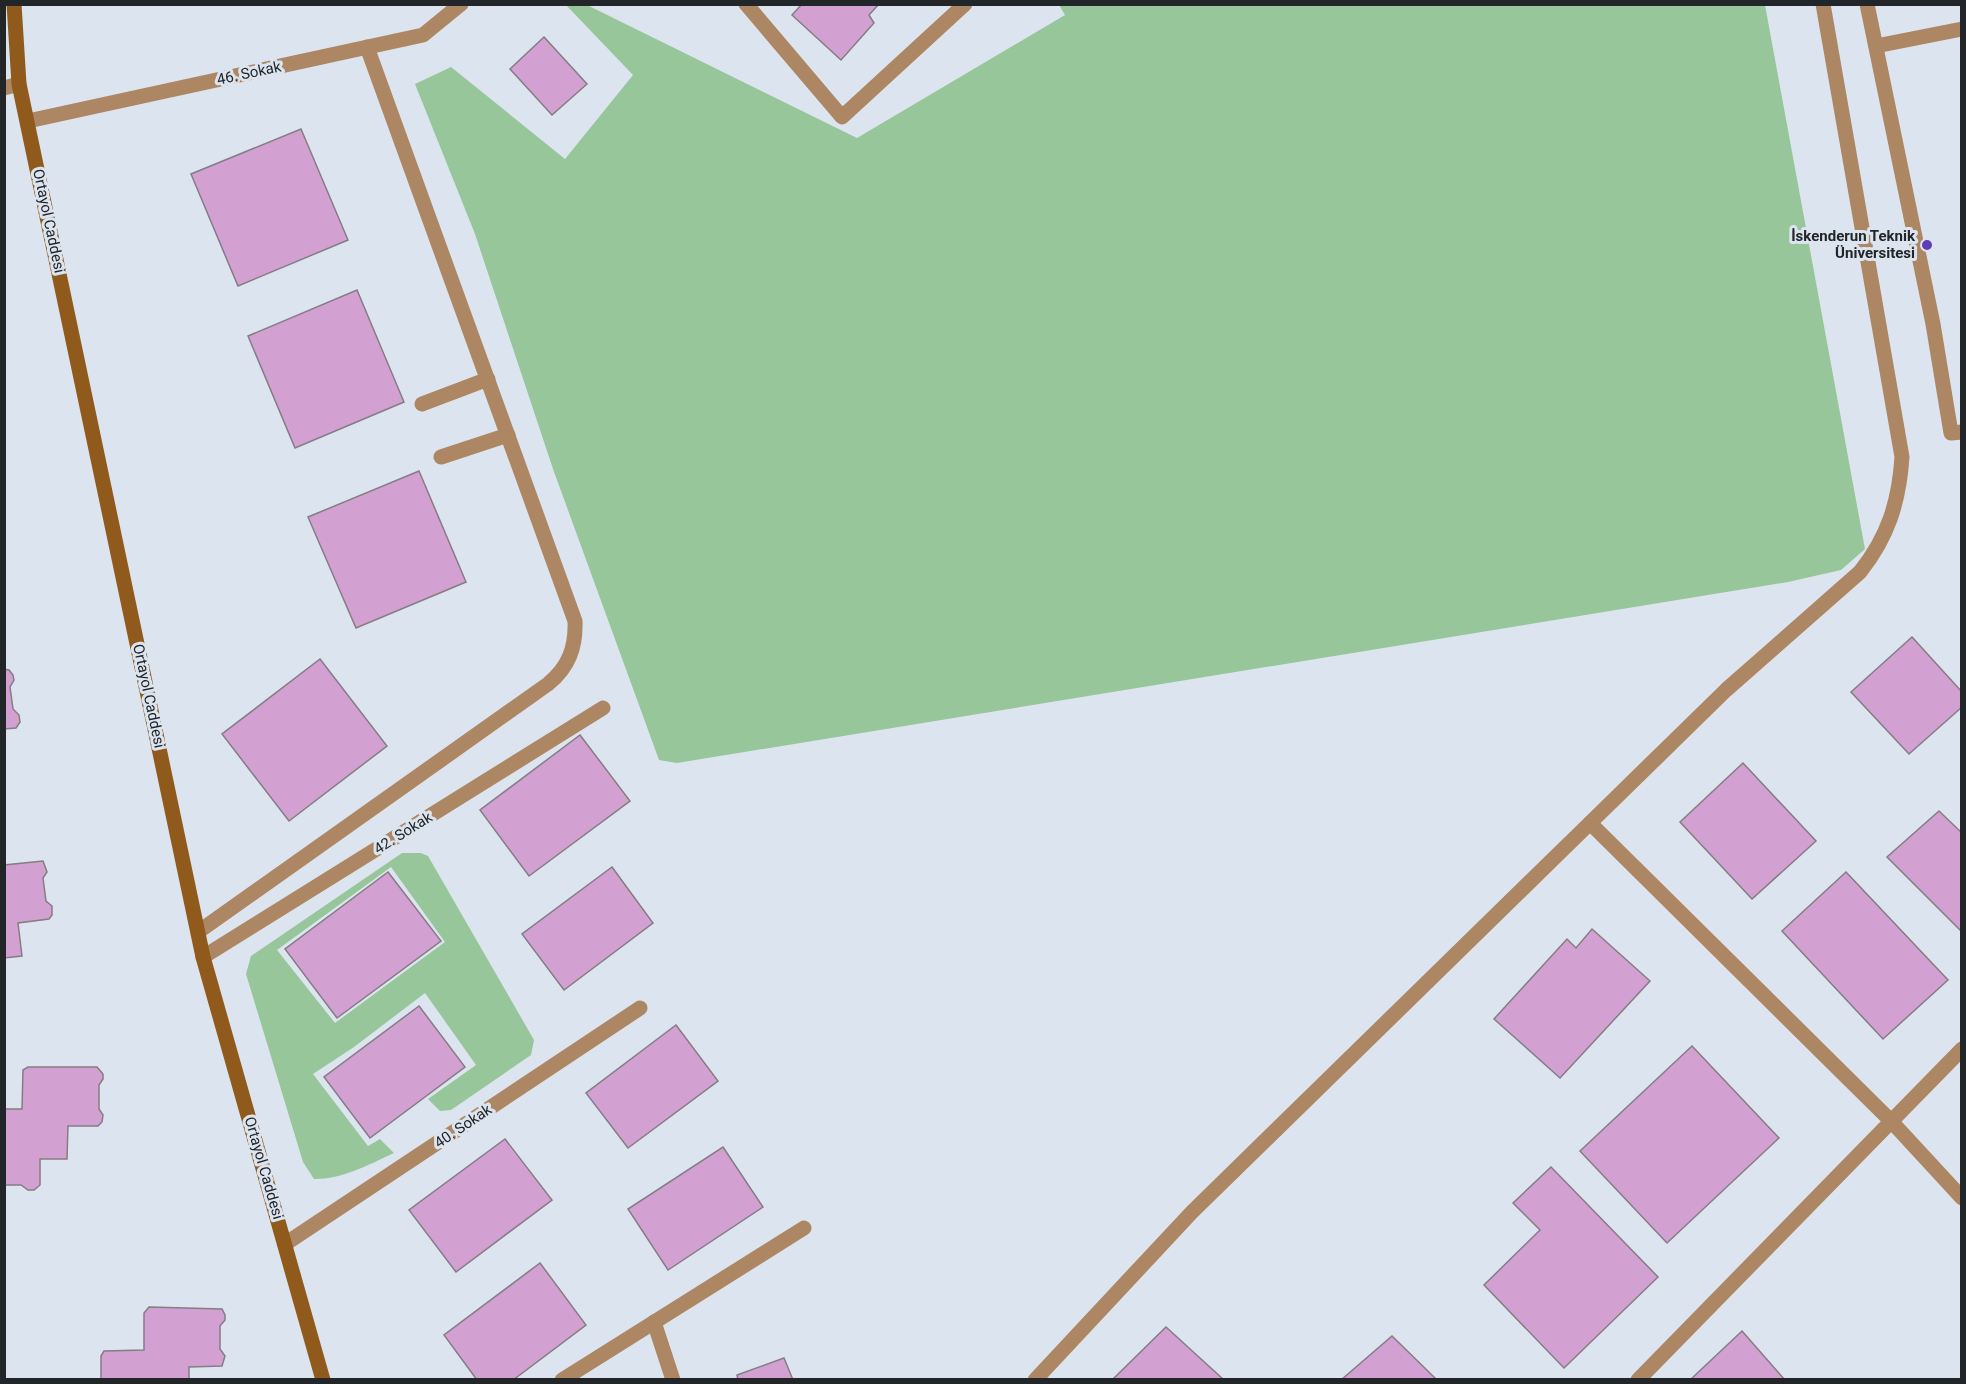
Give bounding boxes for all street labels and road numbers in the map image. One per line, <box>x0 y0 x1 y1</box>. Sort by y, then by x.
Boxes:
street label: 46. Sokak <box>215 57 283 89</box>
street label: Ortayol Caddesi <box>29 167 69 275</box>
street label: Ortayol Caddesi <box>129 642 169 750</box>
street label: 42. Sokak <box>371 808 436 858</box>
street label: 40. Sokak <box>431 1100 495 1152</box>
street label: Ortayol Caddesi <box>241 1115 287 1221</box>

